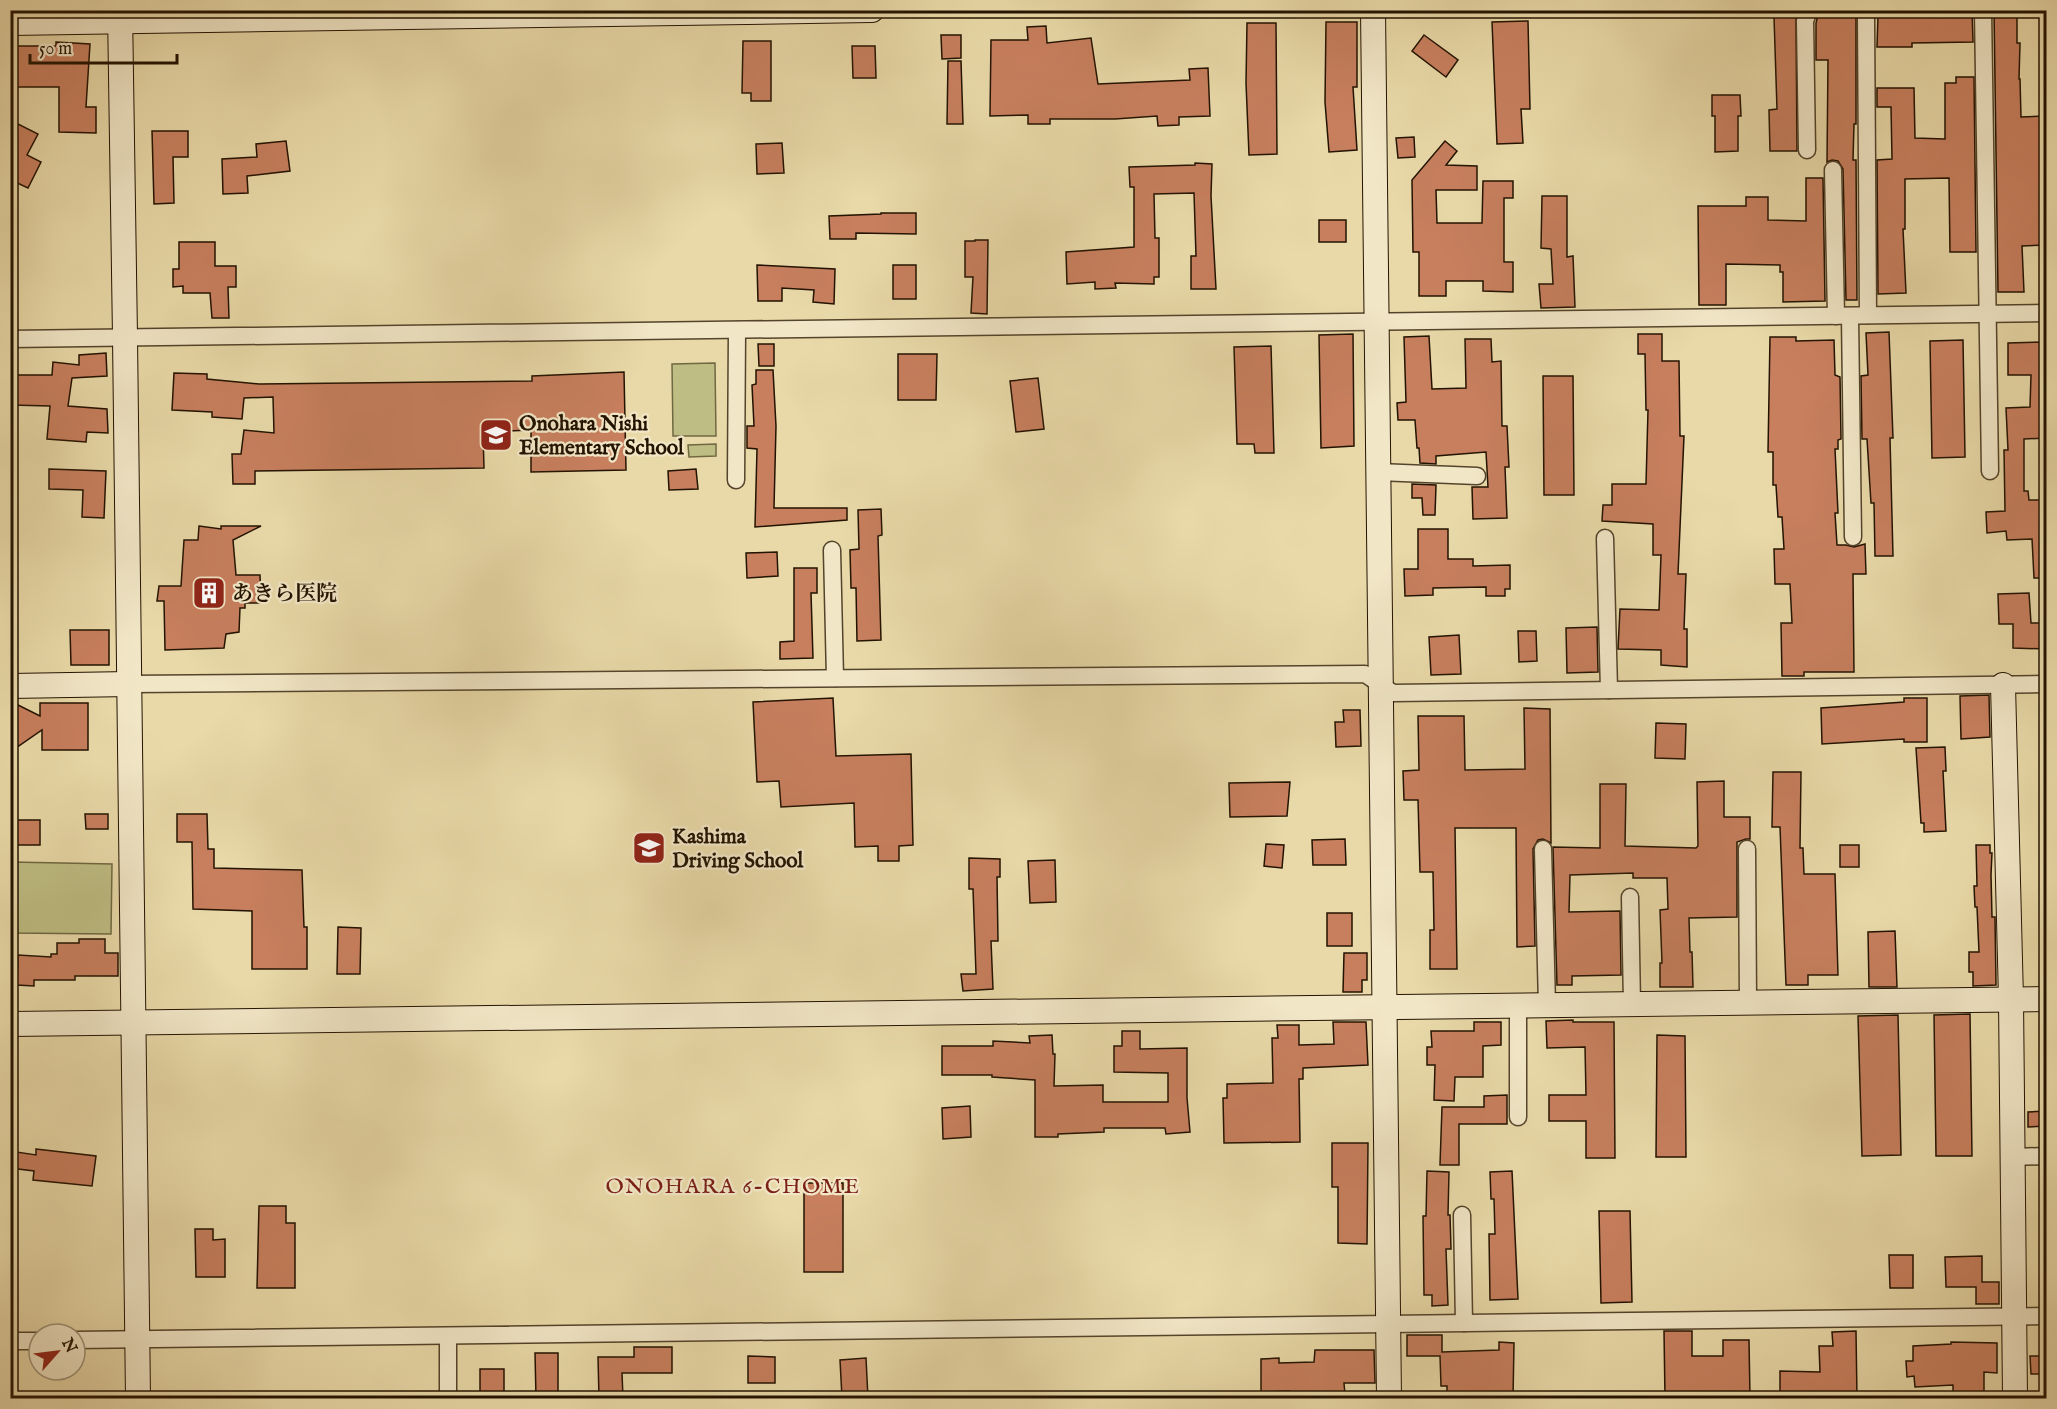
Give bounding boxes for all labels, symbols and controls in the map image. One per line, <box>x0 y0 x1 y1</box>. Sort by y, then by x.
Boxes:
scale bar <box>30 27 177 65</box>
text: 50 m <box>39 38 72 61</box>
place label: Onohara Nishi Elementary School <box>519 411 685 462</box>
school or university icon: Onohara Nishi Elementary School <box>478 417 514 453</box>
building icon: あきら医院 <box>191 575 227 611</box>
place label: あきら医院 <box>232 581 337 608</box>
place label: Kashima Driving School <box>672 824 805 875</box>
school or university icon: Kashima Driving School <box>631 830 667 866</box>
district label: ONOHARA 6-CHOME <box>605 1173 861 1201</box>
north arrow <box>27 1322 87 1382</box>
text: N <box>56 1334 81 1357</box>

